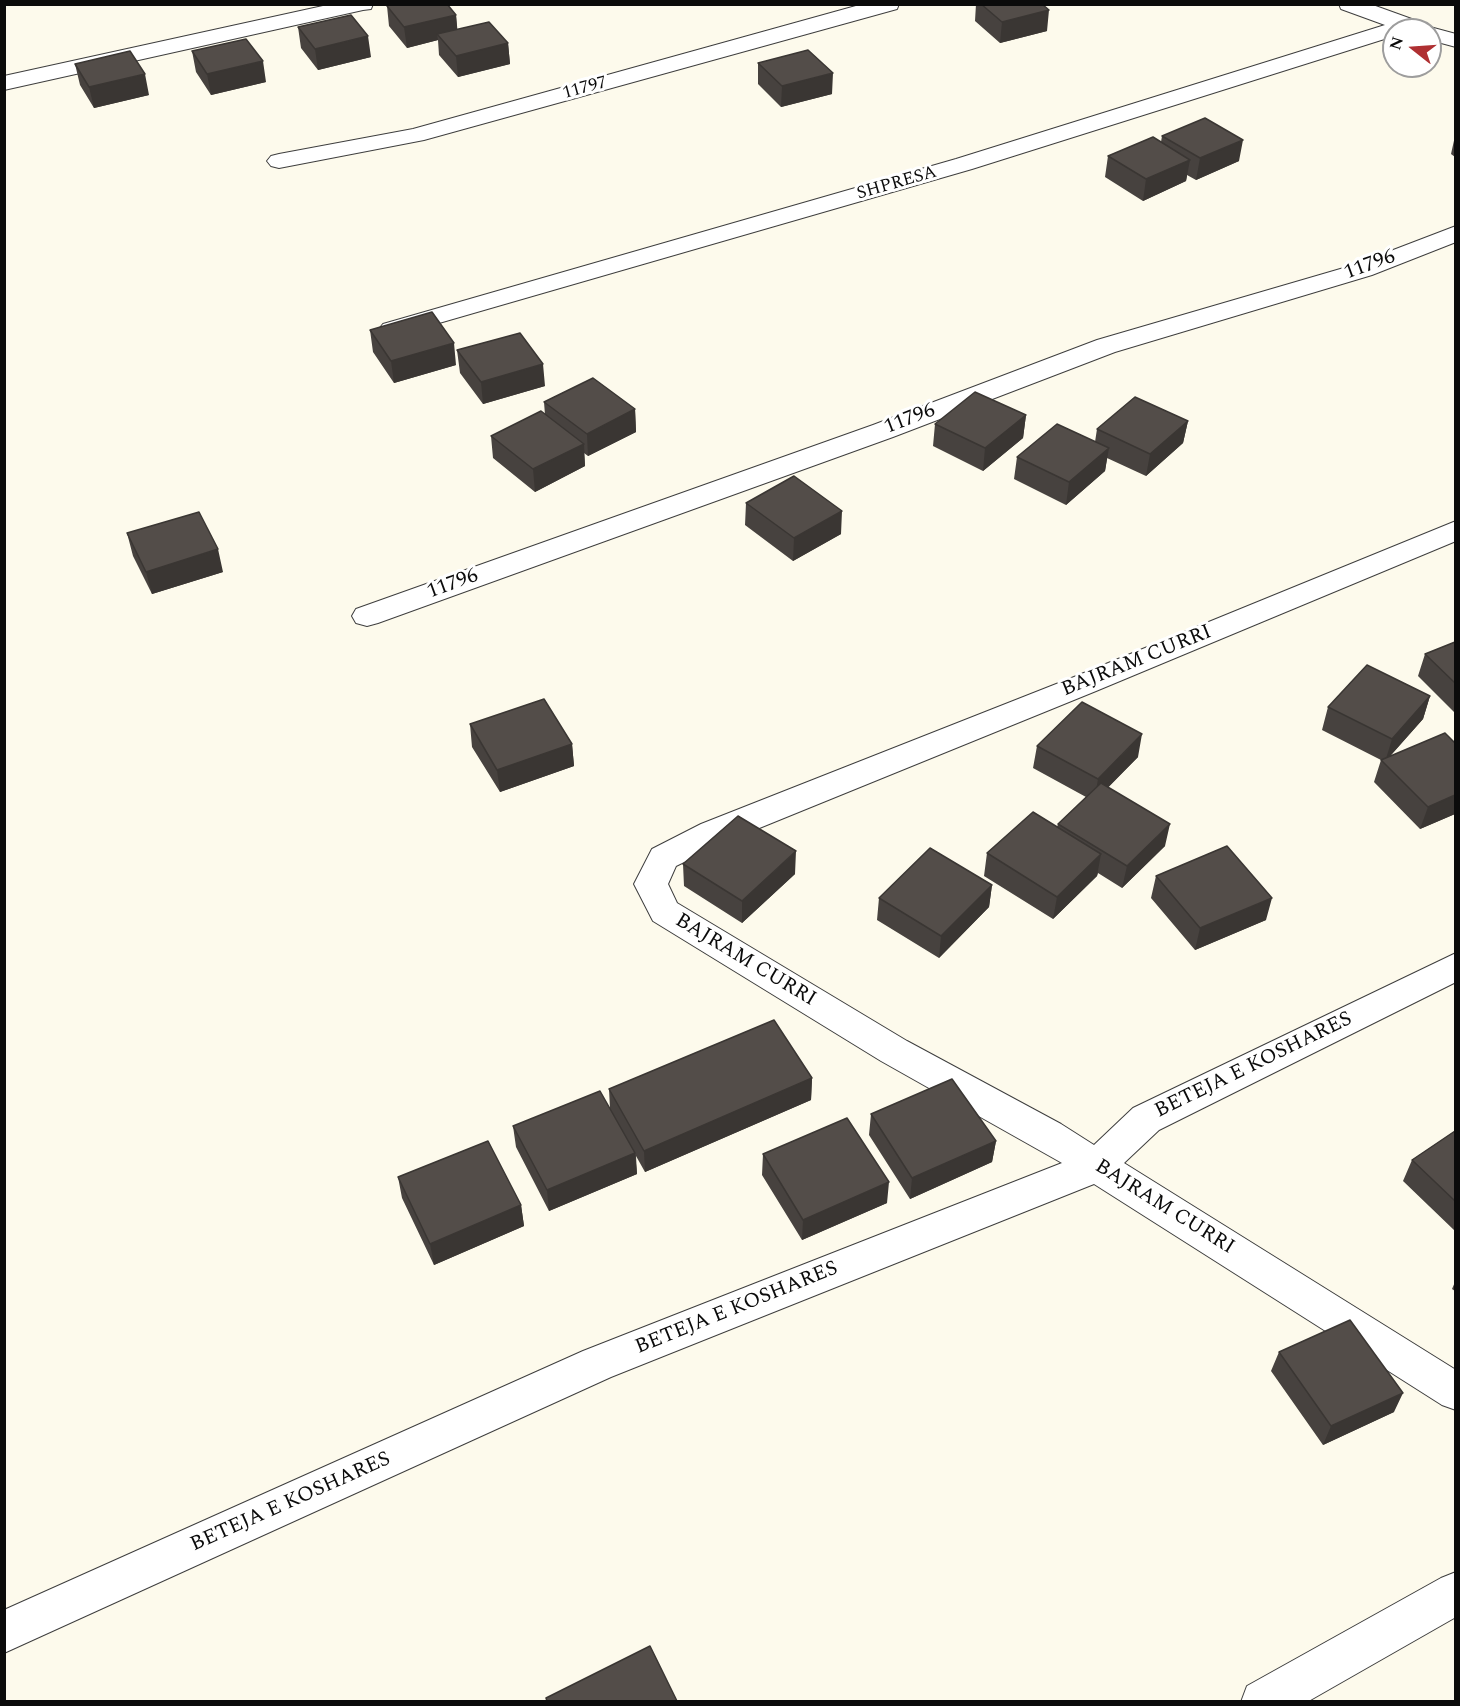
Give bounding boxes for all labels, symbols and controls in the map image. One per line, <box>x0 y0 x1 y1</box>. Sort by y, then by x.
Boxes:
north arrow <box>1382 18 1442 78</box>
text: N <box>1383 34 1410 53</box>
street label: 11797 <box>560 73 610 105</box>
street label: SHPRESA <box>855 162 939 206</box>
street label: 11796 <box>1341 245 1399 287</box>
street label: 11796 <box>881 399 939 441</box>
street label: 11796 <box>424 564 482 606</box>
street label: BAJRAM CURRI <box>1058 620 1216 704</box>
street label: BAJRAM CURRI <box>670 909 820 1013</box>
street label: BETEJA E KOSHARES <box>1151 1007 1357 1125</box>
street label: BAJRAM CURRI <box>1090 1155 1238 1261</box>
street label: BETEJA E KOSHARES <box>632 1257 842 1361</box>
street label: BETEJA E KOSHARES <box>187 1447 395 1559</box>

